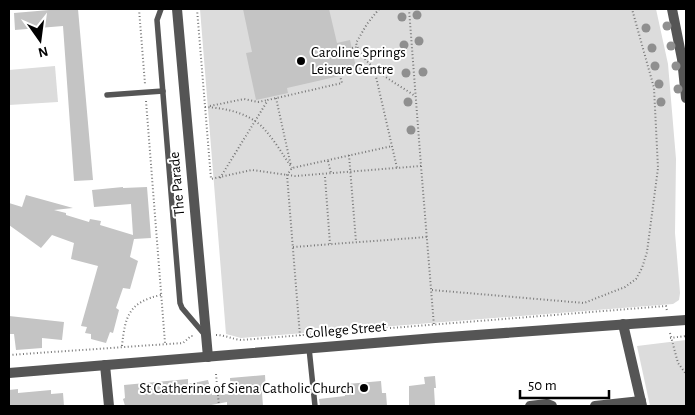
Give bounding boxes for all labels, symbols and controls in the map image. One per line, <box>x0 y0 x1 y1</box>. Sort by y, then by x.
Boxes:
north arrow <box>15 15 65 65</box>
text: N <box>36 44 49 60</box>
place label: Caroline Springs Leisure Centre <box>311 45 406 77</box>
marker: Caroline Springs Leisure Centre <box>295 55 307 67</box>
street label: The Parade <box>167 151 187 217</box>
street label: College Street <box>305 319 387 341</box>
scale bar <box>520 368 609 400</box>
text: 50 m <box>528 378 557 393</box>
place label: St Catherine of Siena Catholic Church <box>139 381 354 396</box>
marker: St Catherine of Siena Catholic Church <box>358 382 370 394</box>

